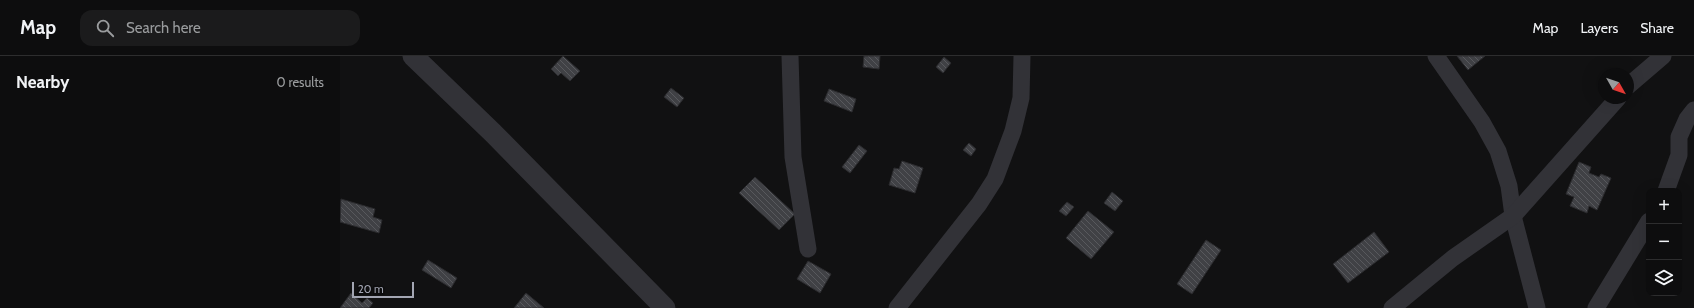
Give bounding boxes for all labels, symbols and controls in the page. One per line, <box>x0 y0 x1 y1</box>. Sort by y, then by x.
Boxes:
search box <box>80 10 360 46</box>
text: Map <box>20 16 56 39</box>
icon: search <box>94 17 116 39</box>
text: Search here <box>126 19 201 37</box>
text: Map <box>1533 19 1558 37</box>
text: Layers <box>1580 19 1618 37</box>
text: Share <box>1640 19 1674 37</box>
north arrow <box>1598 68 1634 104</box>
text: Nearby <box>16 72 69 92</box>
text: 0 results <box>276 74 324 90</box>
map controls <box>1646 188 1682 296</box>
button: + <box>1646 188 1682 224</box>
button: − <box>1646 224 1682 260</box>
button: layers <box>1646 260 1682 296</box>
scale bar <box>352 280 414 299</box>
text: 20 m <box>358 282 384 296</box>

